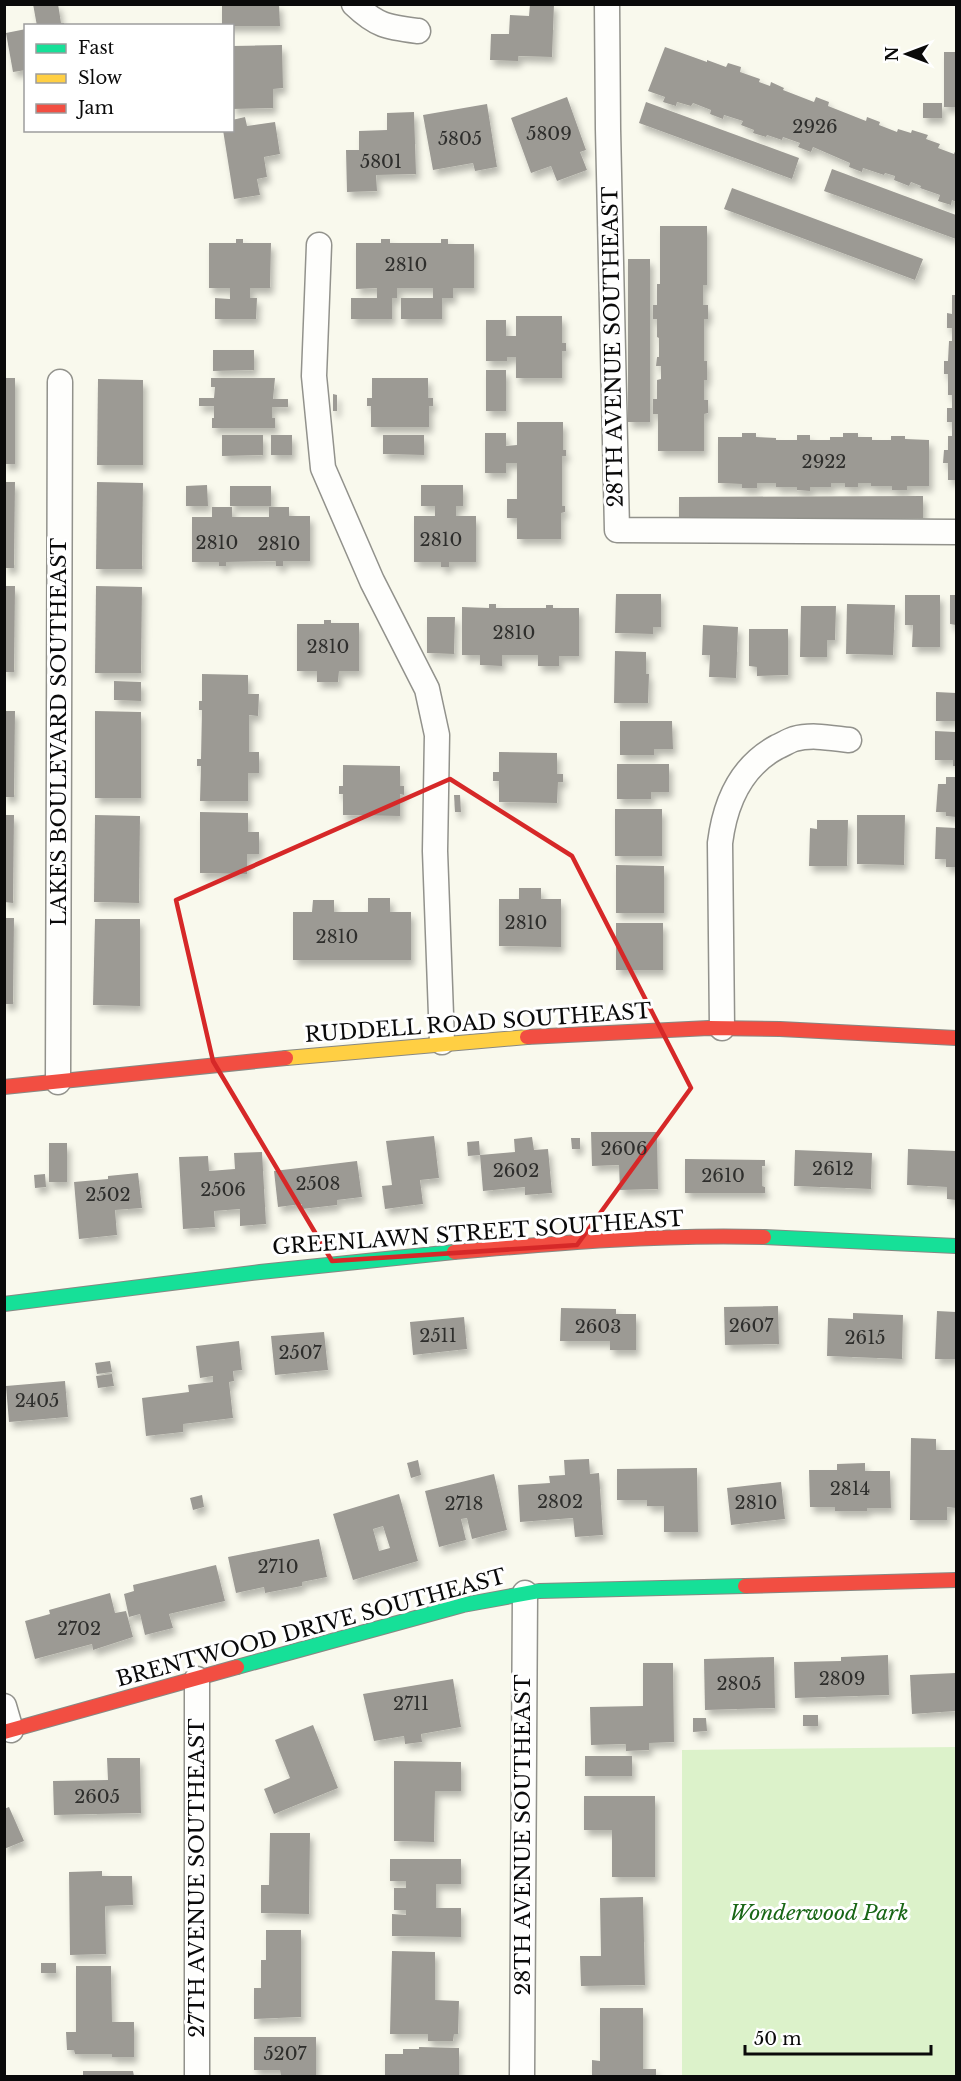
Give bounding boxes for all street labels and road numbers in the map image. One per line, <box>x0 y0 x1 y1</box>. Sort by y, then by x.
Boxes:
street label: 28TH AVENUE SOUTHEAST <box>597 186 629 508</box>
street label: LAKES BOULEVARD SOUTHEAST <box>46 538 72 926</box>
street label: RUDDELL ROAD SOUTHEAST <box>304 998 652 1048</box>
street label: GREENLAWN STREET SOUTHEAST <box>271 1206 685 1260</box>
street label: BRENTWOOD DRIVE SOUTHEAST <box>113 1563 509 1693</box>
street label: 28TH AVENUE SOUTHEAST <box>510 1674 536 1996</box>
street label: 27TH AVENUE SOUTHEAST <box>184 1718 210 2038</box>

